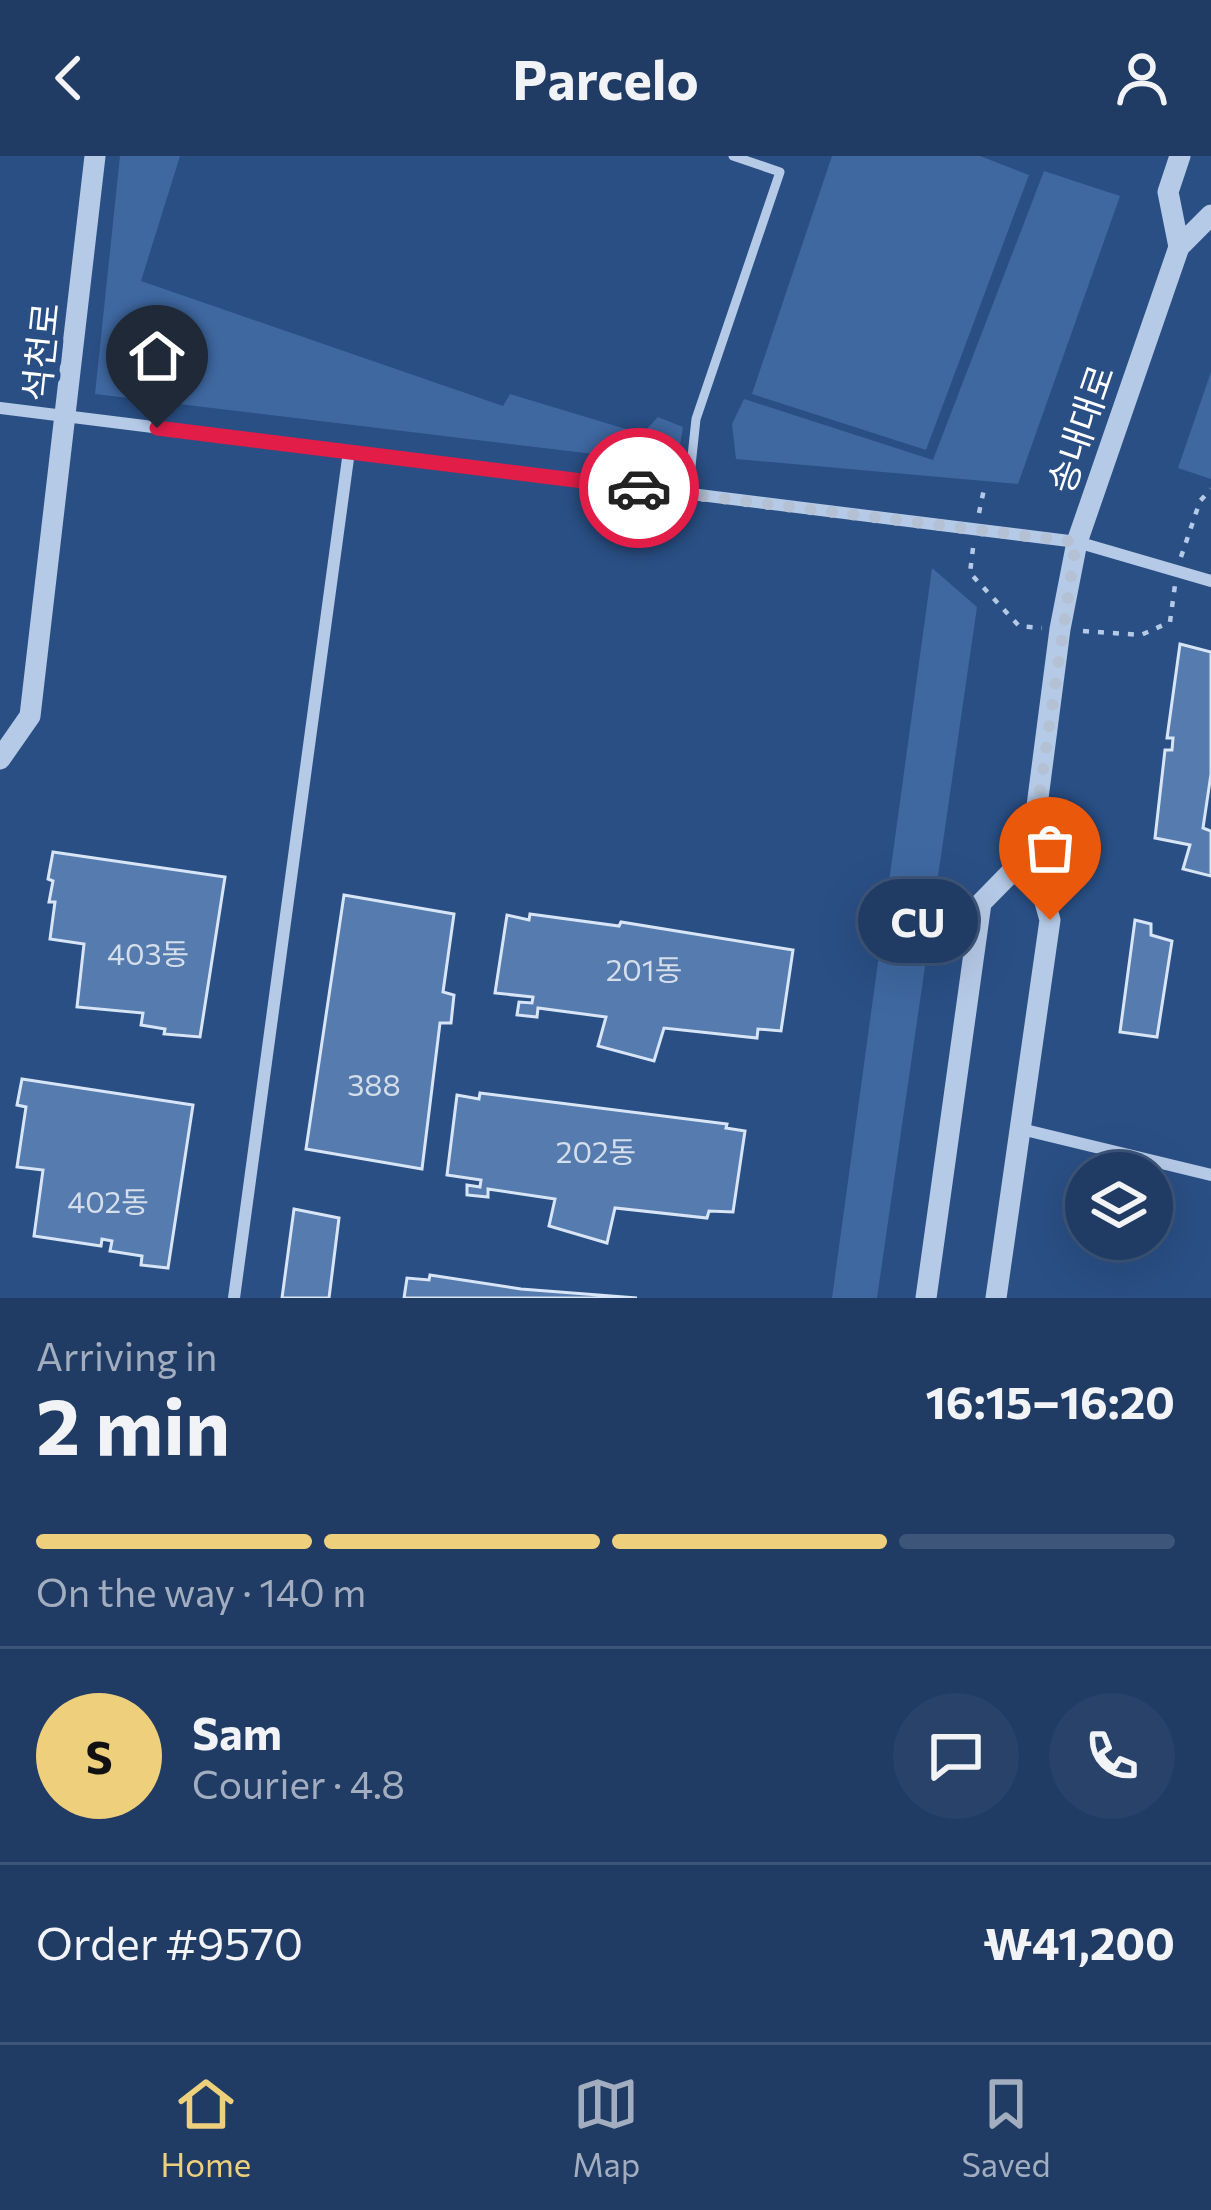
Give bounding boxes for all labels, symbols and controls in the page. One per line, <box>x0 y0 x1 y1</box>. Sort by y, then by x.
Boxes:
icon: back <box>36 45 102 111</box>
text: Parcelo <box>512 45 699 111</box>
icon: person <box>1109 45 1175 111</box>
street label: 석천로 <box>12 300 66 404</box>
pin <box>106 305 208 428</box>
icon: home <box>124 323 190 389</box>
street label: 송내대로 <box>1037 359 1121 498</box>
courier <box>579 428 699 548</box>
icon: car <box>606 455 672 521</box>
pin <box>999 797 1101 920</box>
icon: bag <box>1017 815 1083 881</box>
callout: CU <box>858 878 978 962</box>
text: CU <box>890 897 946 945</box>
house number: 403동 <box>107 934 189 971</box>
house number: 201동 <box>606 950 682 987</box>
house number: 388 <box>347 1065 401 1102</box>
house number: 202동 <box>556 1132 636 1169</box>
map controls <box>1065 1152 1173 1260</box>
button: layers <box>1065 1152 1173 1260</box>
house number: 402동 <box>67 1182 149 1219</box>
text: Arriving in <box>36 1331 217 1379</box>
text: 16:15–16:20 <box>926 1373 1175 1428</box>
text: 2 min <box>36 1376 230 1471</box>
text: On the way · 140 m <box>36 1567 366 1615</box>
button: chat <box>893 1693 1019 1819</box>
button: phone <box>1049 1693 1175 1819</box>
text: Sam <box>192 1704 282 1759</box>
text: S <box>85 1728 113 1783</box>
text: Courier · 4.8 <box>192 1759 405 1807</box>
text: Order #9570 <box>36 1914 303 1969</box>
text: ₩41,200 <box>983 1914 1175 1969</box>
tab: Home <box>161 2071 251 2184</box>
tab: Map <box>572 2071 640 2184</box>
tab: Saved <box>961 2071 1050 2184</box>

